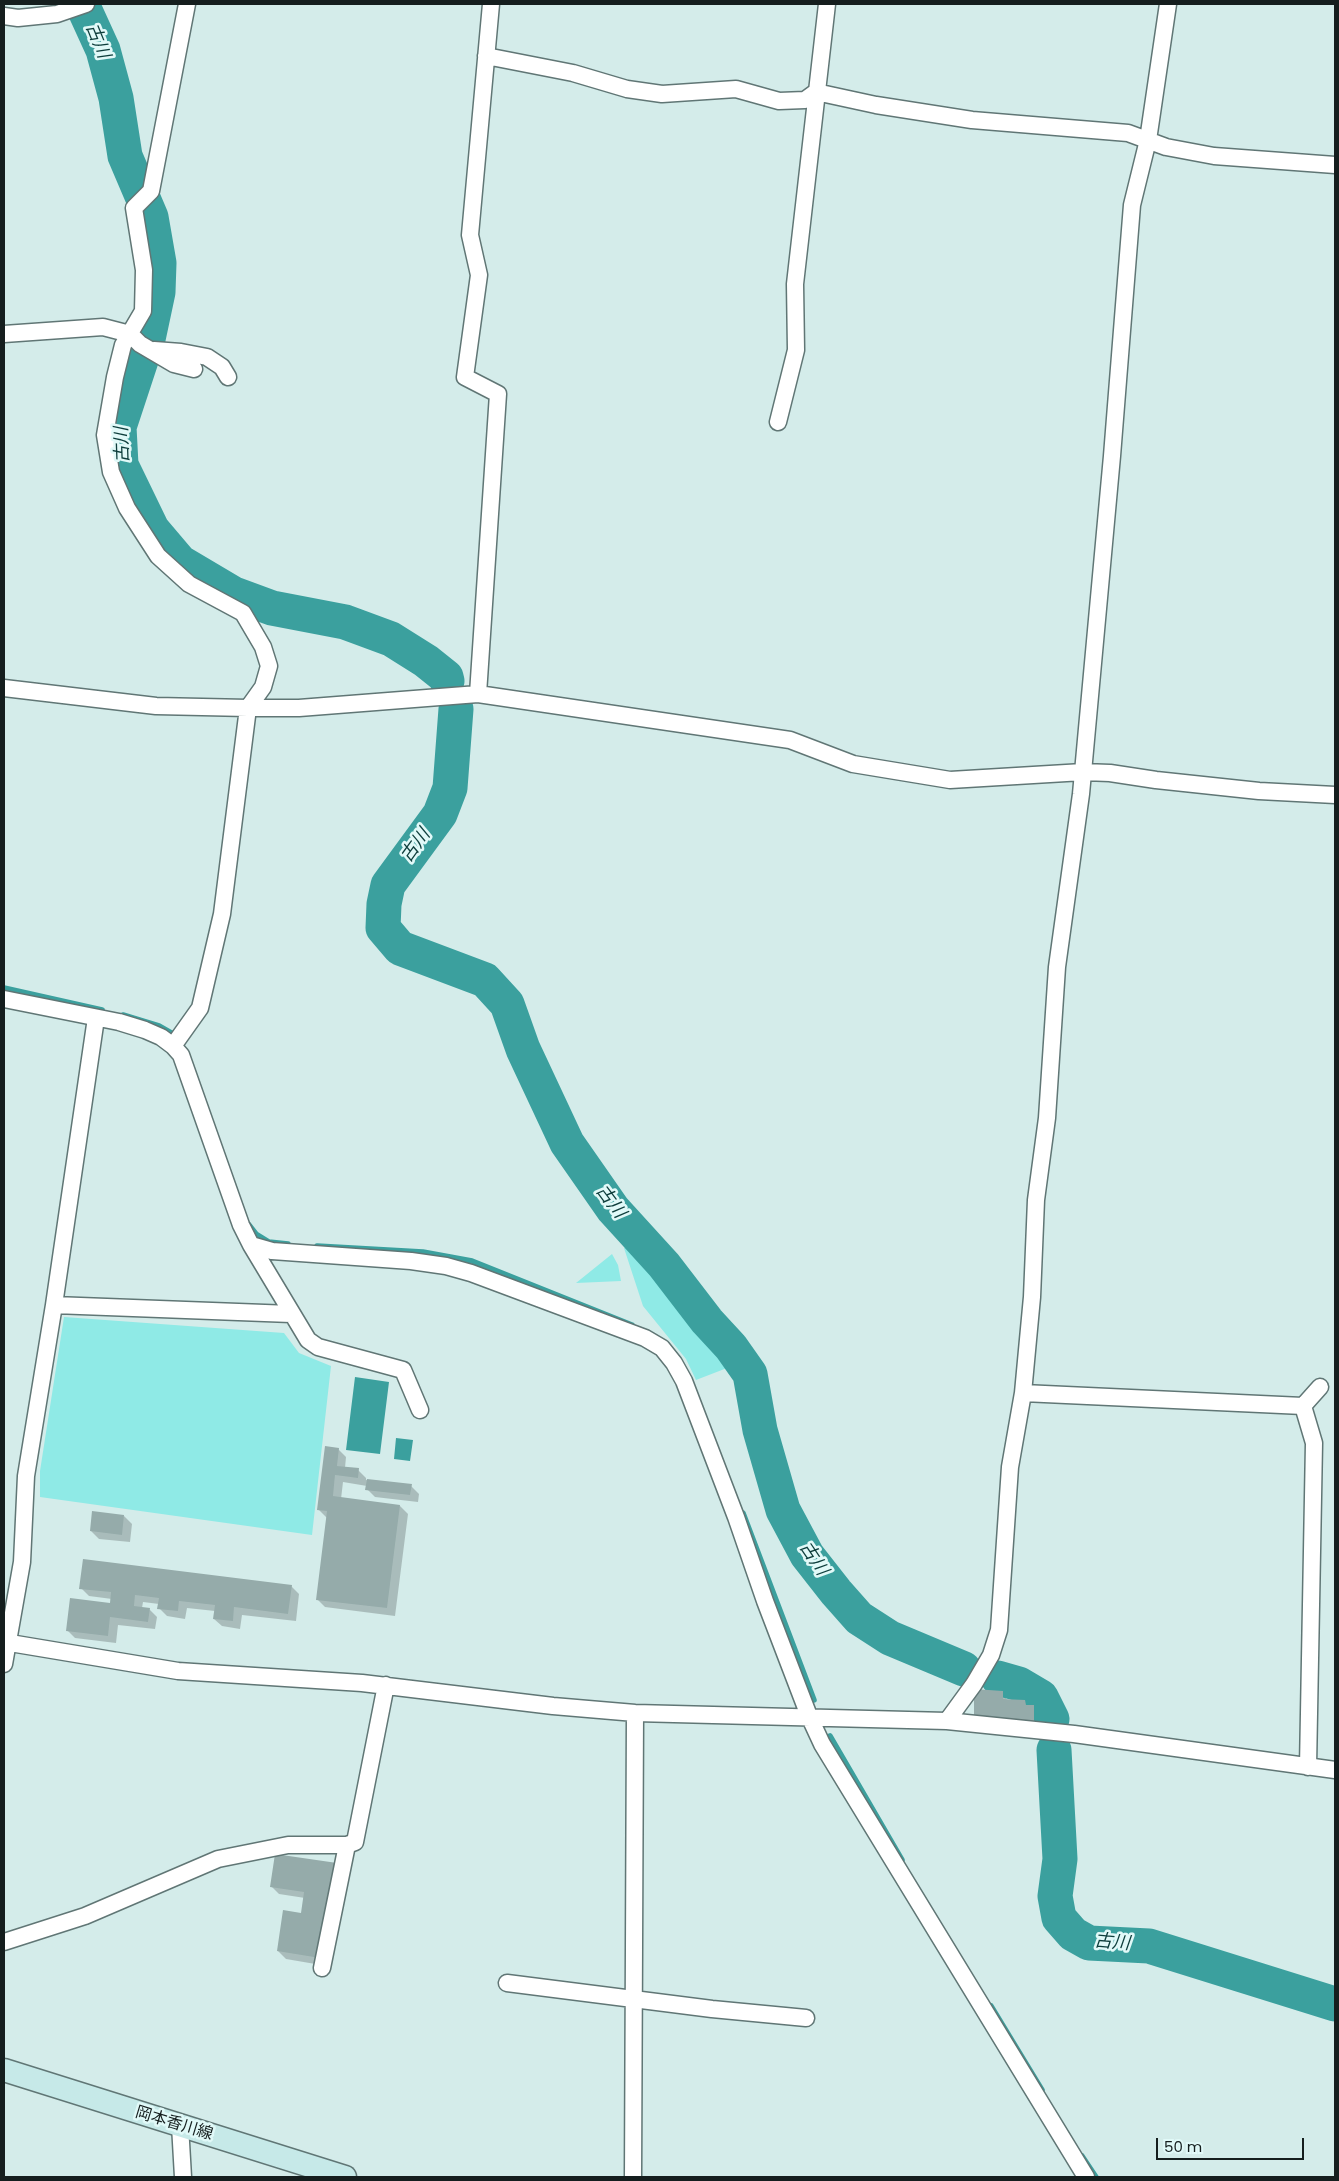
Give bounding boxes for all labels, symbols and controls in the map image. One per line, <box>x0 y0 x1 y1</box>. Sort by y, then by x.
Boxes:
water label: 古川 <box>80 20 114 62</box>
water label: 古川 <box>112 427 134 463</box>
water label: 古川 <box>397 825 435 867</box>
water label: 古川 <box>591 1181 629 1223</box>
water label: 古川 <box>794 1538 832 1580</box>
water label: 古川 <box>1093 1931 1131 1955</box>
street label: 岡本香川線 <box>133 2103 215 2145</box>
scale bar <box>1159 2128 1306 2160</box>
text: 50 m <box>1164 2136 1202 2157</box>

